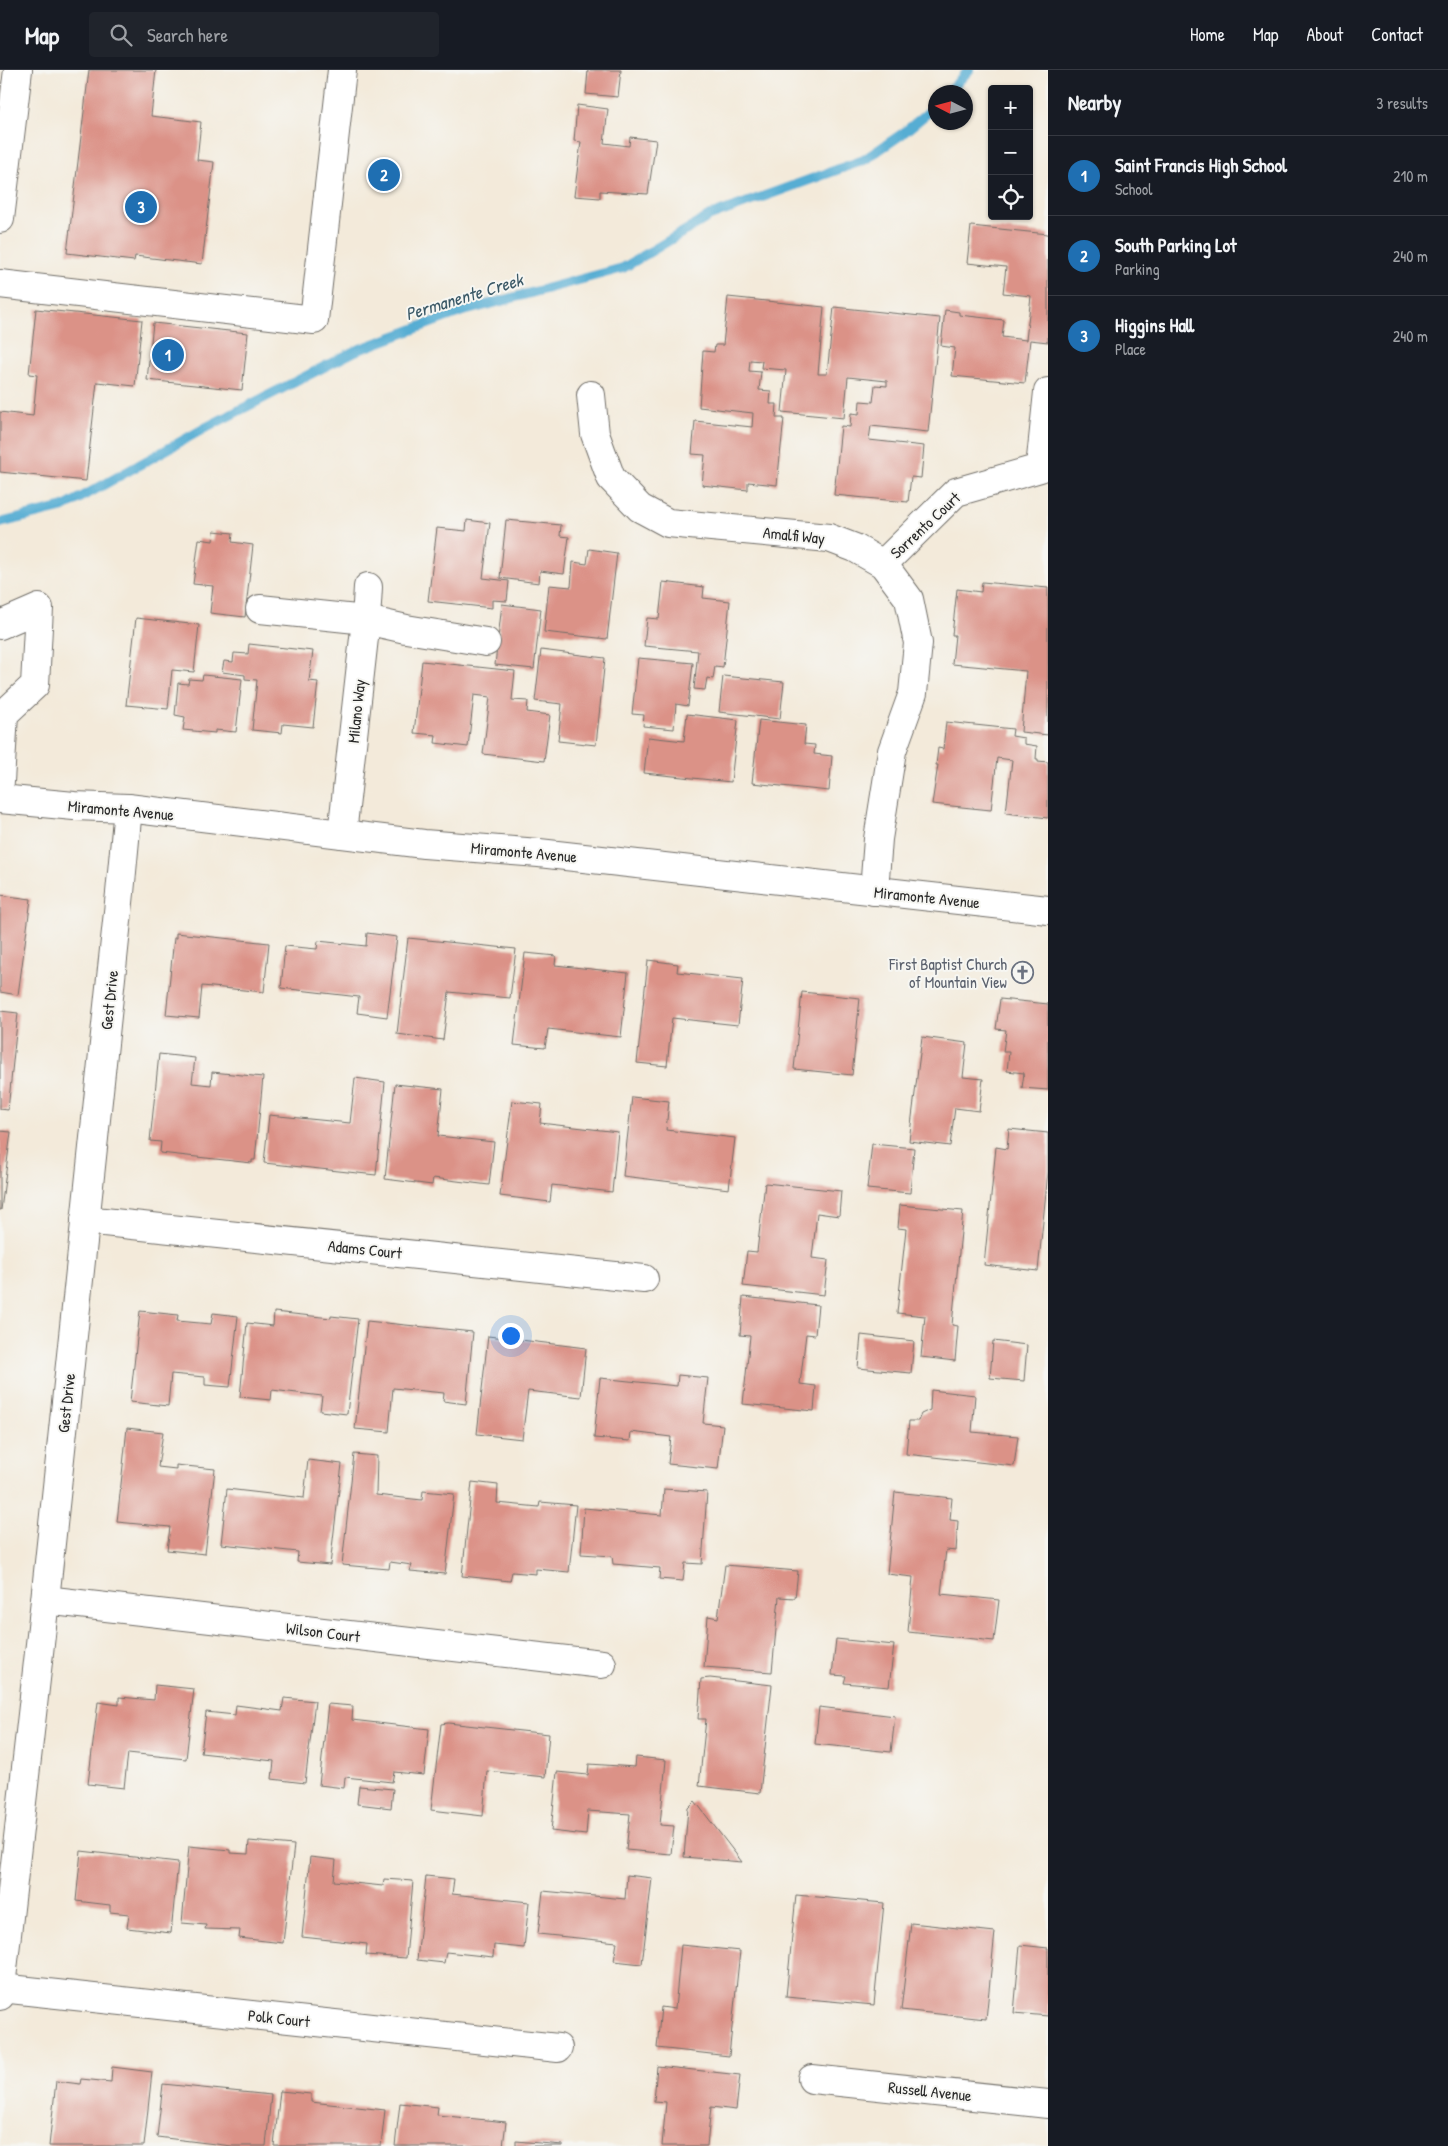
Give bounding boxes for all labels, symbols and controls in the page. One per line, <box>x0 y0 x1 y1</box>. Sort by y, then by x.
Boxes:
search box <box>89 12 439 57</box>
text: Map <box>25 19 59 51</box>
icon: search <box>107 21 135 49</box>
text: Search here <box>147 22 228 48</box>
text: Home <box>1190 22 1225 47</box>
text: Map <box>1253 22 1278 47</box>
text: About <box>1306 22 1343 47</box>
text: Contact <box>1371 22 1423 47</box>
north arrow <box>928 85 973 130</box>
map controls <box>988 85 1033 220</box>
button: + <box>988 85 1033 130</box>
text: Nearby <box>1068 88 1121 117</box>
text: 3 results <box>1376 92 1428 114</box>
button: − <box>988 130 1033 175</box>
text: Saint Francis High School <box>1115 152 1287 178</box>
pin: 2 <box>368 156 400 194</box>
text: 1 <box>1081 165 1087 187</box>
text: 210 m <box>1393 165 1428 187</box>
button: locate <box>988 175 1033 220</box>
text: School <box>1115 178 1152 200</box>
pin: 3 <box>125 188 157 226</box>
text: South Parking Lot <box>1115 232 1237 258</box>
text: 2 <box>1080 245 1088 267</box>
text: 240 m <box>1393 245 1428 267</box>
text: Parking <box>1115 258 1160 280</box>
water label: Permanente Creek <box>402 266 527 326</box>
text: Higgins Hall <box>1115 312 1194 338</box>
text: 3 <box>1080 325 1088 347</box>
text: 240 m <box>1393 325 1428 347</box>
pin: 1 <box>152 336 184 374</box>
text: Place <box>1115 338 1146 360</box>
street label: Sorrento Court <box>885 486 965 563</box>
street label: Amalfi Way <box>762 521 826 549</box>
street label: Milano Way <box>342 678 370 744</box>
street label: Miramonte Avenue <box>67 794 175 826</box>
street label: Miramonte Avenue <box>470 836 578 868</box>
street label: Miramonte Avenue <box>873 881 982 914</box>
place label: First Baptist Church of Mountain View <box>888 953 1007 993</box>
church icon: First Baptist Church of Mountain View <box>1011 961 1035 985</box>
street label: Gest Drive <box>95 969 123 1031</box>
street label: Adams Court <box>327 1234 404 1264</box>
your location <box>498 1323 524 1349</box>
street label: Gest Drive <box>52 1372 80 1434</box>
street label: Wilson Court <box>285 1617 362 1648</box>
street label: Polk Court <box>247 2004 311 2032</box>
street label: Russell Avenue <box>887 2076 973 2106</box>

